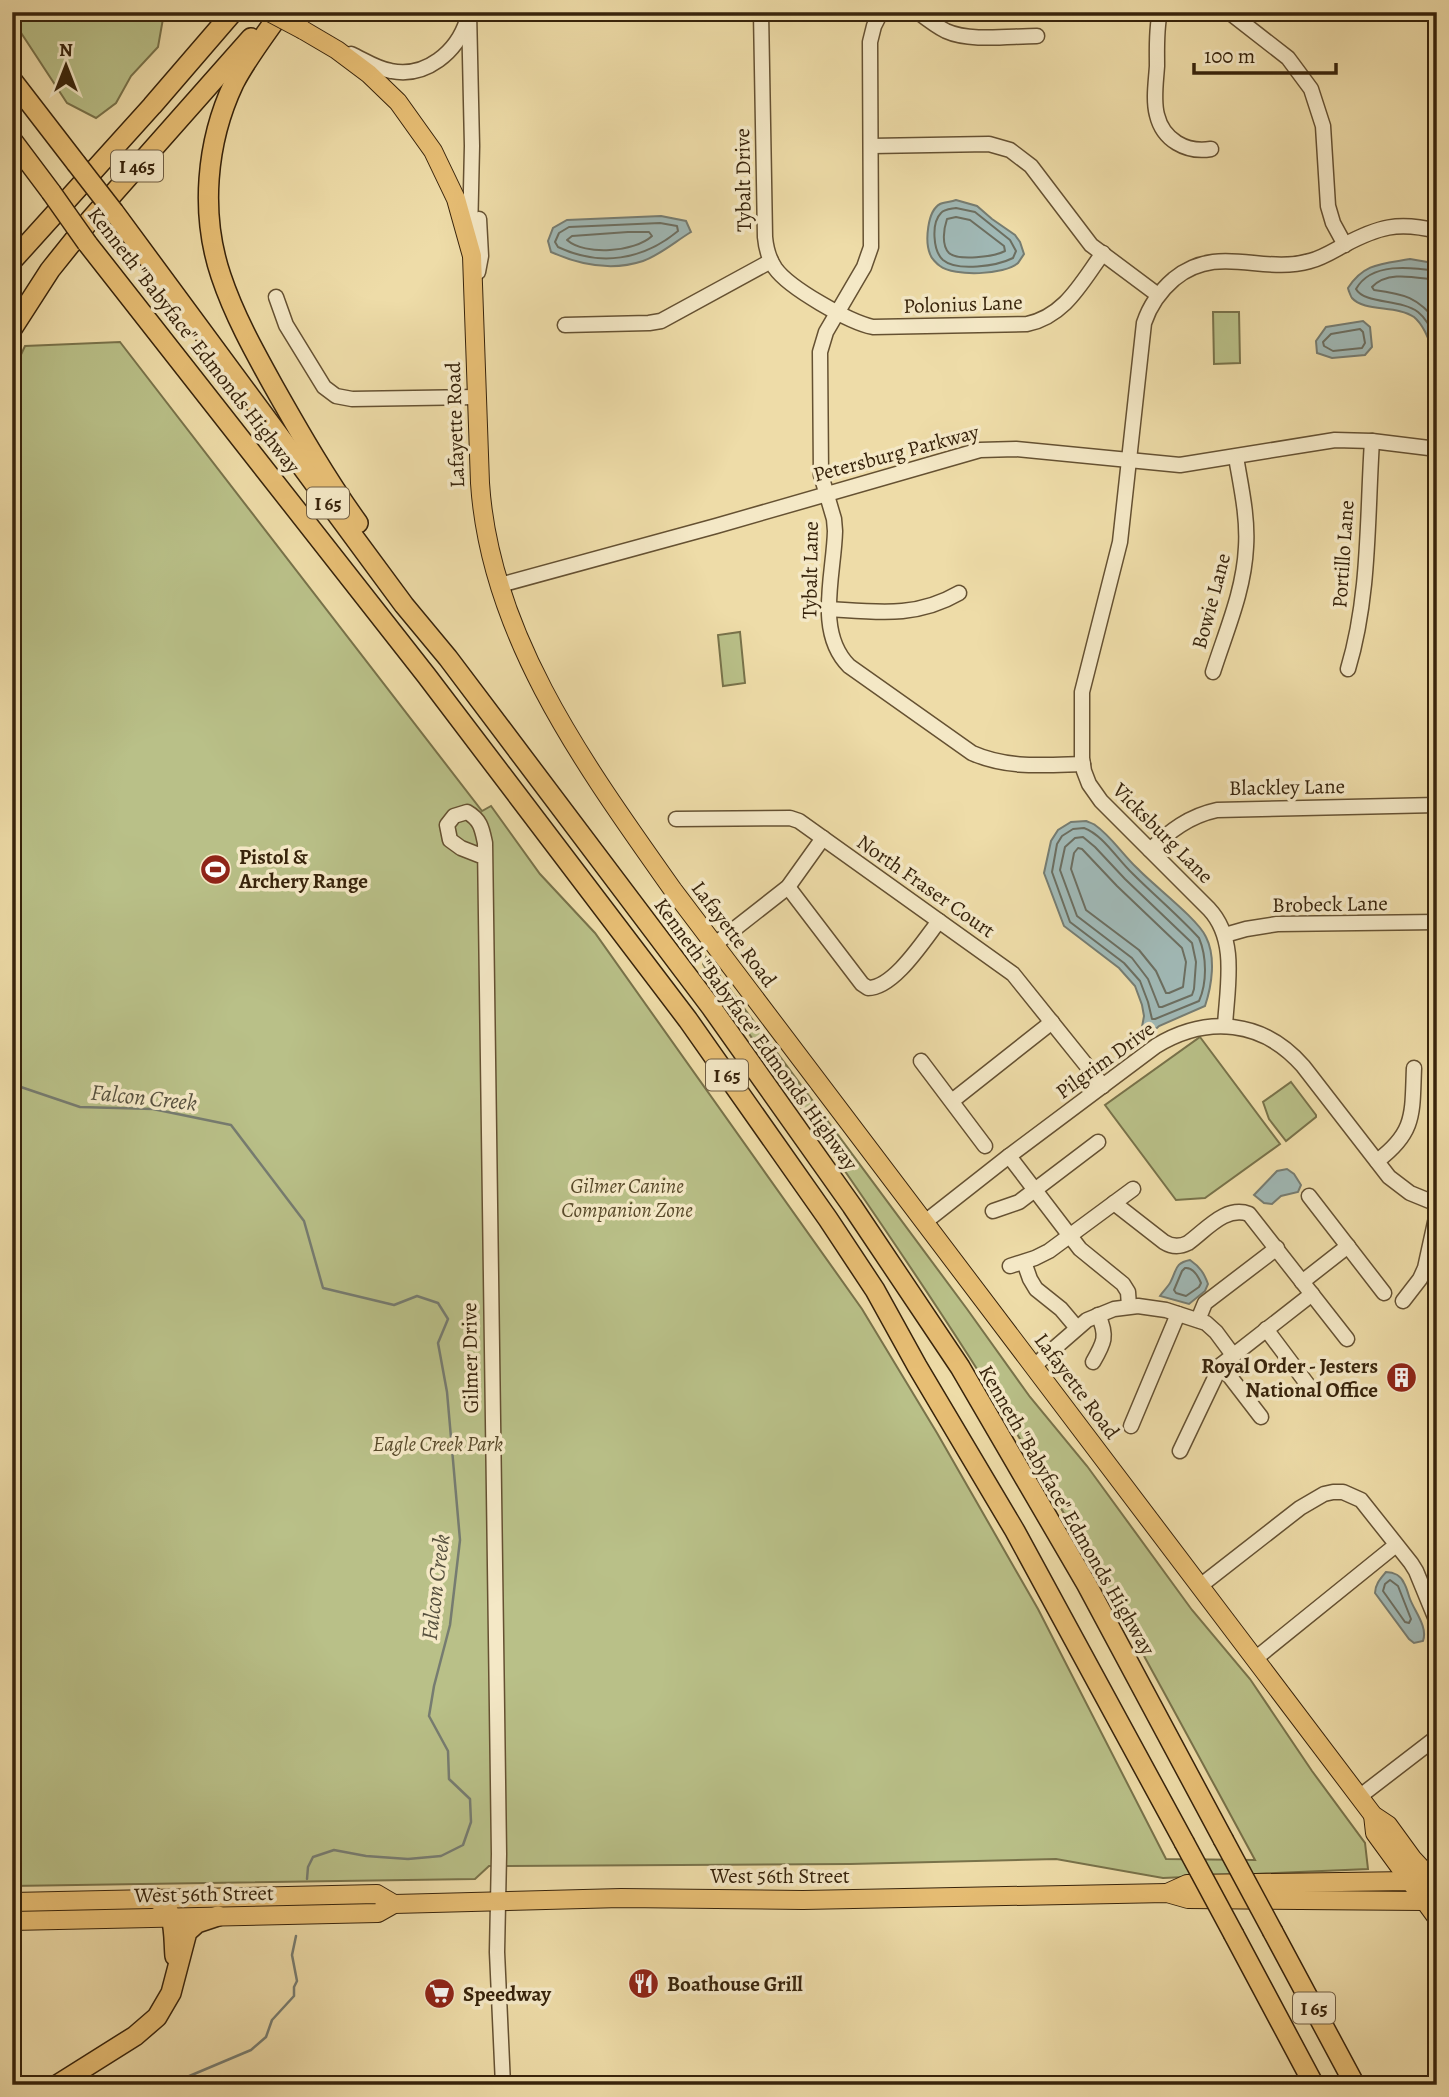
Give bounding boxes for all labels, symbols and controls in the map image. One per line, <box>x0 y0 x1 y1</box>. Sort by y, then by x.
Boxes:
north arrow <box>32 32 102 102</box>
scale bar <box>1194 32 1335 76</box>
text: N <box>59 37 73 63</box>
text: 100 m <box>1204 42 1255 70</box>
street label: Tybalt Drive <box>728 128 758 232</box>
road number: I 465 <box>111 150 163 182</box>
street label: Kenneth "Babyface" Edmonds Highway <box>81 201 307 479</box>
street label: Polonius Lane <box>903 288 1023 320</box>
street label: Lafayette Road <box>439 361 471 489</box>
street label: Petersburg Parkway <box>810 417 982 489</box>
road number: I 65 <box>307 488 349 518</box>
street label: Portillo Lane <box>1325 499 1361 609</box>
street label: Tybalt Lane <box>795 521 825 619</box>
street label: Bowie Lane <box>1185 550 1237 652</box>
street label: Blackley Lane <box>1229 772 1345 802</box>
street label: Vicksburg Lane <box>1106 776 1219 889</box>
street label: North Fraser Court <box>851 828 1001 944</box>
place label: Pistol & Archery Range <box>238 843 368 895</box>
sports icon: Pistol & Archery Range <box>199 852 233 886</box>
street label: Lafayette Road <box>685 875 784 993</box>
street label: Brobeck Lane <box>1272 889 1388 919</box>
street label: Kenneth "Babyface" Edmonds Highway <box>648 892 865 1176</box>
street label: Pilgrim Drive <box>1050 1015 1160 1105</box>
road number: I 65 <box>706 1060 748 1091</box>
water label: Falcon Creek <box>89 1077 199 1118</box>
park label: Gilmer Canine Companion Zone <box>561 1172 693 1224</box>
street label: Gilmer Drive <box>455 1302 485 1414</box>
street label: Lafayette Road <box>1028 1327 1127 1445</box>
place label: Royal Order - Jesters National Office <box>1201 1352 1378 1404</box>
street label: Kenneth "Babyface" Edmonds Highway <box>972 1360 1162 1661</box>
building icon: Royal Order - Jesters National Office <box>1384 1361 1418 1395</box>
park label: Eagle Creek Park <box>373 1430 503 1458</box>
water label: Falcon Creek <box>414 1532 457 1642</box>
street label: West 56th Street <box>709 1862 850 1890</box>
street label: West 56th Street <box>133 1879 274 1909</box>
restaurant icon: Boathouse Grill <box>627 1967 661 2001</box>
place label: Boathouse Grill <box>667 1970 803 1998</box>
supermarket icon: Speedway <box>423 1977 457 2011</box>
place label: Speedway <box>463 1980 552 2008</box>
road number: I 65 <box>1293 1992 1335 2024</box>

